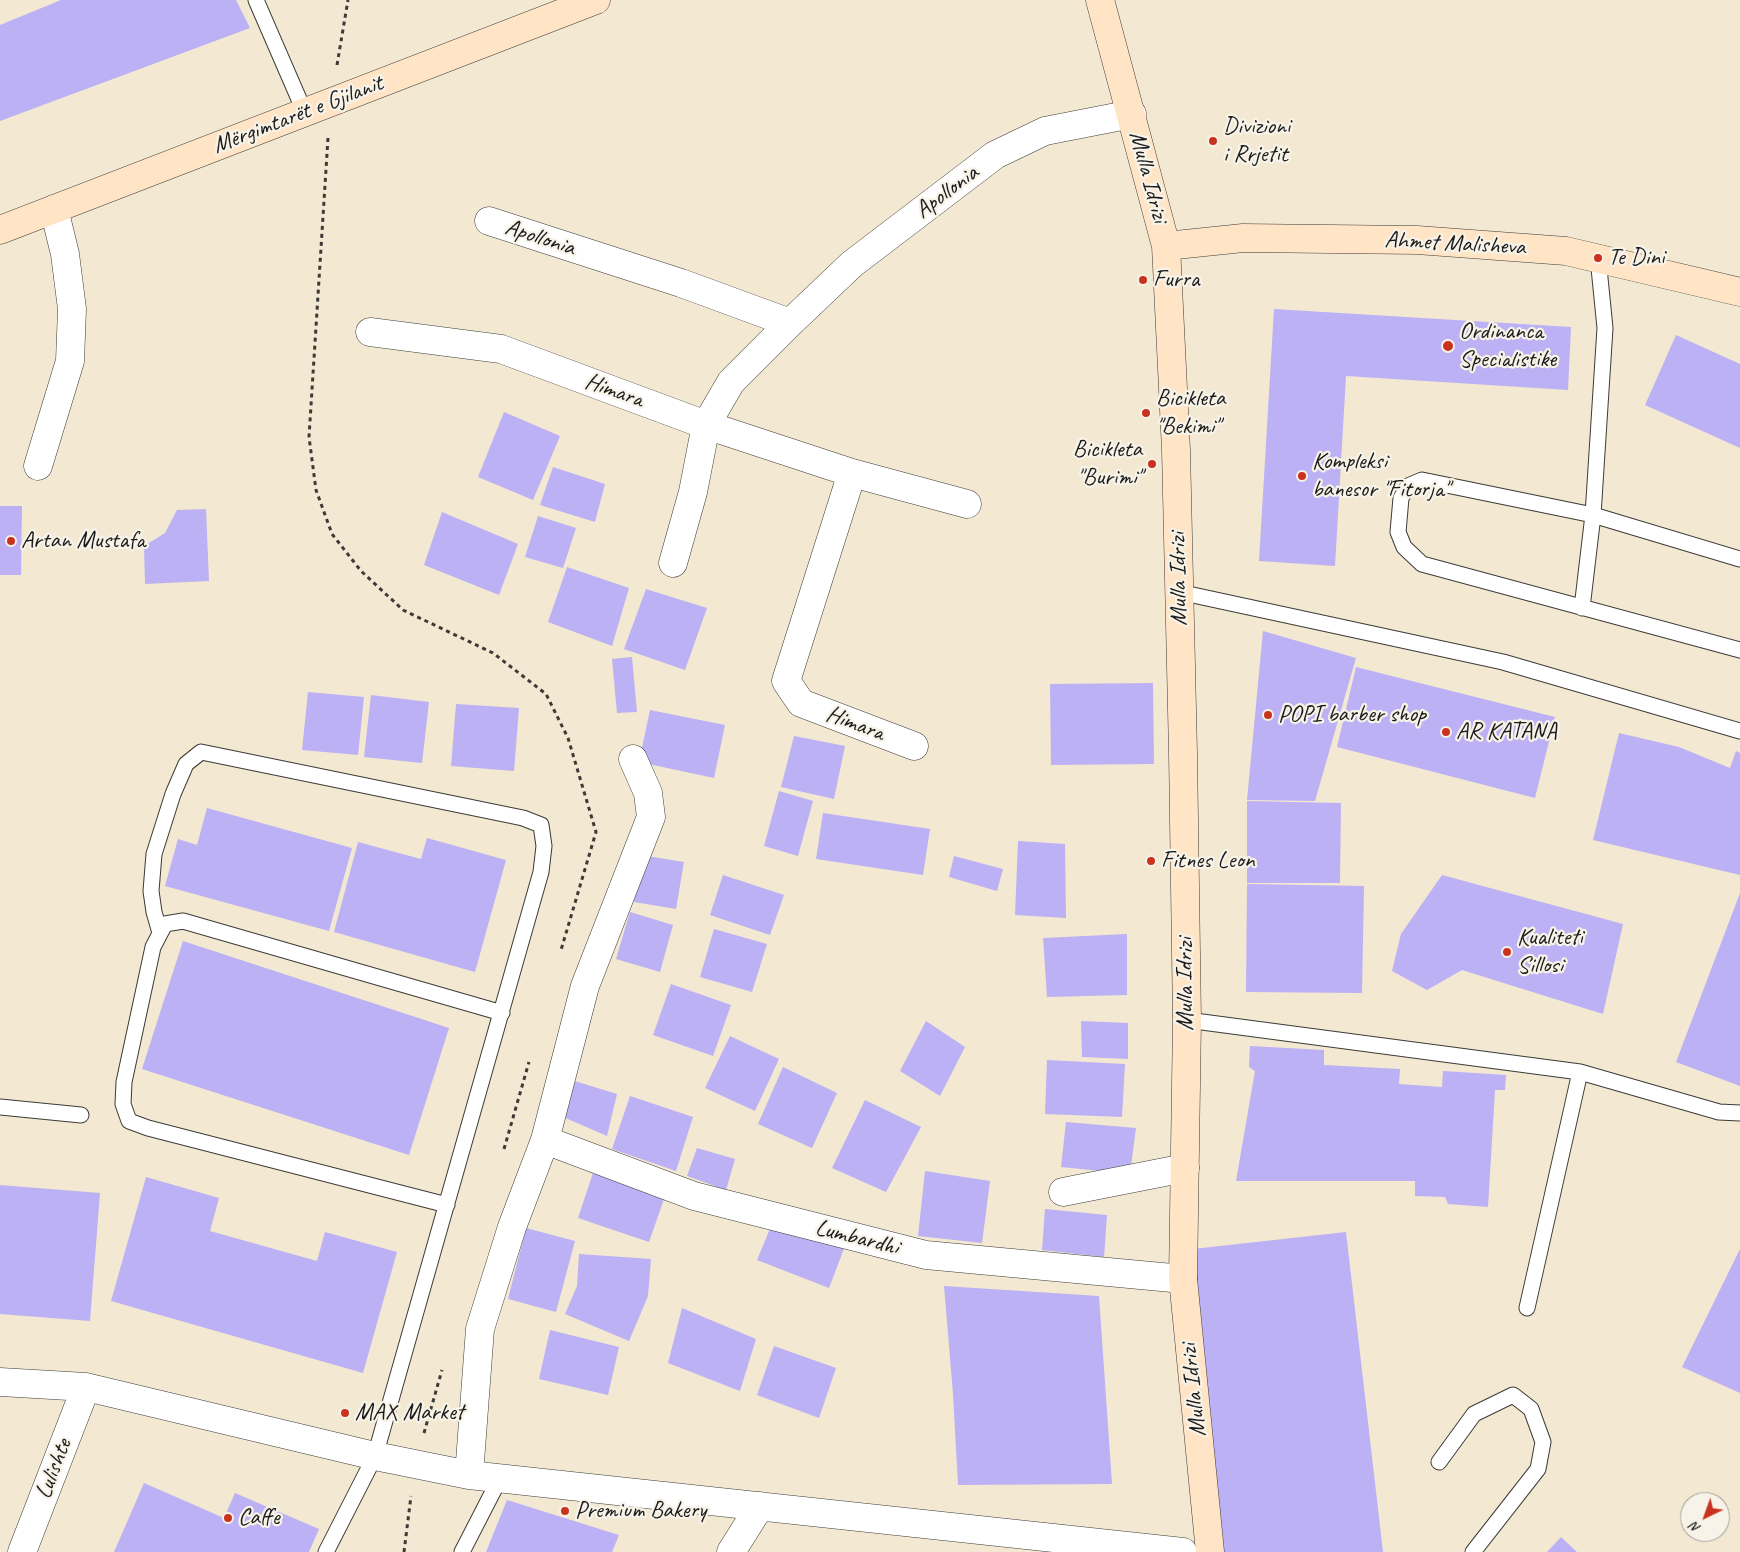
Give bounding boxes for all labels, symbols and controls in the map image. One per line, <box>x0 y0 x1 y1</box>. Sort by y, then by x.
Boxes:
street label: Mërgimtarët e Gjilanit <box>209 69 387 161</box>
place label: Divizioni i Rrjetit <box>1223 113 1290 169</box>
street label: Mulla Idrizi <box>1122 128 1174 226</box>
marker: Divizioni i Rrjetit <box>1207 135 1219 147</box>
street label: Apollonia <box>910 159 984 225</box>
street label: Apollonia <box>501 213 579 263</box>
street label: Ahmet Malisheva <box>1384 226 1526 262</box>
place label: Te Dini <box>1608 244 1664 272</box>
marker: Te Dini <box>1592 252 1604 264</box>
place label: Furra <box>1153 266 1199 294</box>
marker: Furra <box>1137 274 1149 286</box>
place label: Ordinanca Specialistike <box>1459 318 1556 374</box>
marker: Ordinanca Specialistike <box>1441 339 1455 353</box>
street label: Himara <box>581 367 647 415</box>
place label: Bicikleta ''Bekimi'' <box>1156 385 1225 441</box>
marker: Bicikleta ''Bekimi'' <box>1140 407 1152 419</box>
place label: Bicikleta ''Burimi'' <box>1073 436 1142 492</box>
place label: Kompleksi banesor "Fitorja" <box>1312 448 1449 504</box>
marker: Bicikleta ''Burimi'' <box>1146 458 1158 470</box>
marker: Kompleksi banesor "Fitorja" <box>1296 470 1308 482</box>
place label: Artan Mustafa <box>21 527 145 555</box>
street label: Mulla Idrizi <box>1164 532 1194 626</box>
marker: Artan Mustafa <box>5 535 17 547</box>
street label: Himara <box>822 700 888 748</box>
place label: POPI barber shop <box>1278 701 1426 729</box>
marker: POPI barber shop <box>1262 709 1274 721</box>
place label: AR KATANA <box>1456 718 1557 746</box>
marker: AR KATANA <box>1440 726 1452 738</box>
place label: Fitnes Leon <box>1161 847 1254 875</box>
marker: Fitnes Leon <box>1145 855 1157 867</box>
place label: Kualiteti Sillosi <box>1517 924 1583 980</box>
street label: Mulla Idrizi <box>1172 937 1200 1031</box>
marker: Kualiteti Sillosi <box>1501 946 1513 958</box>
street label: Lumbardhi <box>812 1214 902 1262</box>
street label: Mulla Idrizi <box>1175 1342 1213 1438</box>
place label: MAX Market <box>355 1399 464 1427</box>
marker: MAX Market <box>339 1407 351 1419</box>
street label: Lulishte <box>29 1435 79 1503</box>
north arrow <box>1680 1492 1730 1542</box>
place label: Premium Bakery <box>575 1497 706 1525</box>
place label: Caffe <box>238 1504 280 1532</box>
marker: Premium Bakery <box>559 1505 571 1517</box>
marker: Caffe <box>222 1512 234 1524</box>
text: N <box>1686 1519 1704 1537</box>

